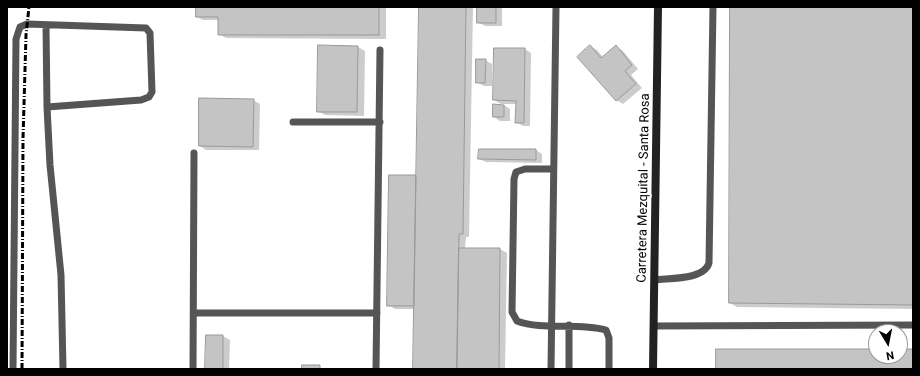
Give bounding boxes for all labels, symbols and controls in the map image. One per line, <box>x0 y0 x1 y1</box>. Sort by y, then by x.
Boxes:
street label: Carretera Mezquital - Santa Rosa <box>635 93 653 283</box>
north arrow <box>868 324 908 364</box>
text: N <box>885 348 895 362</box>

